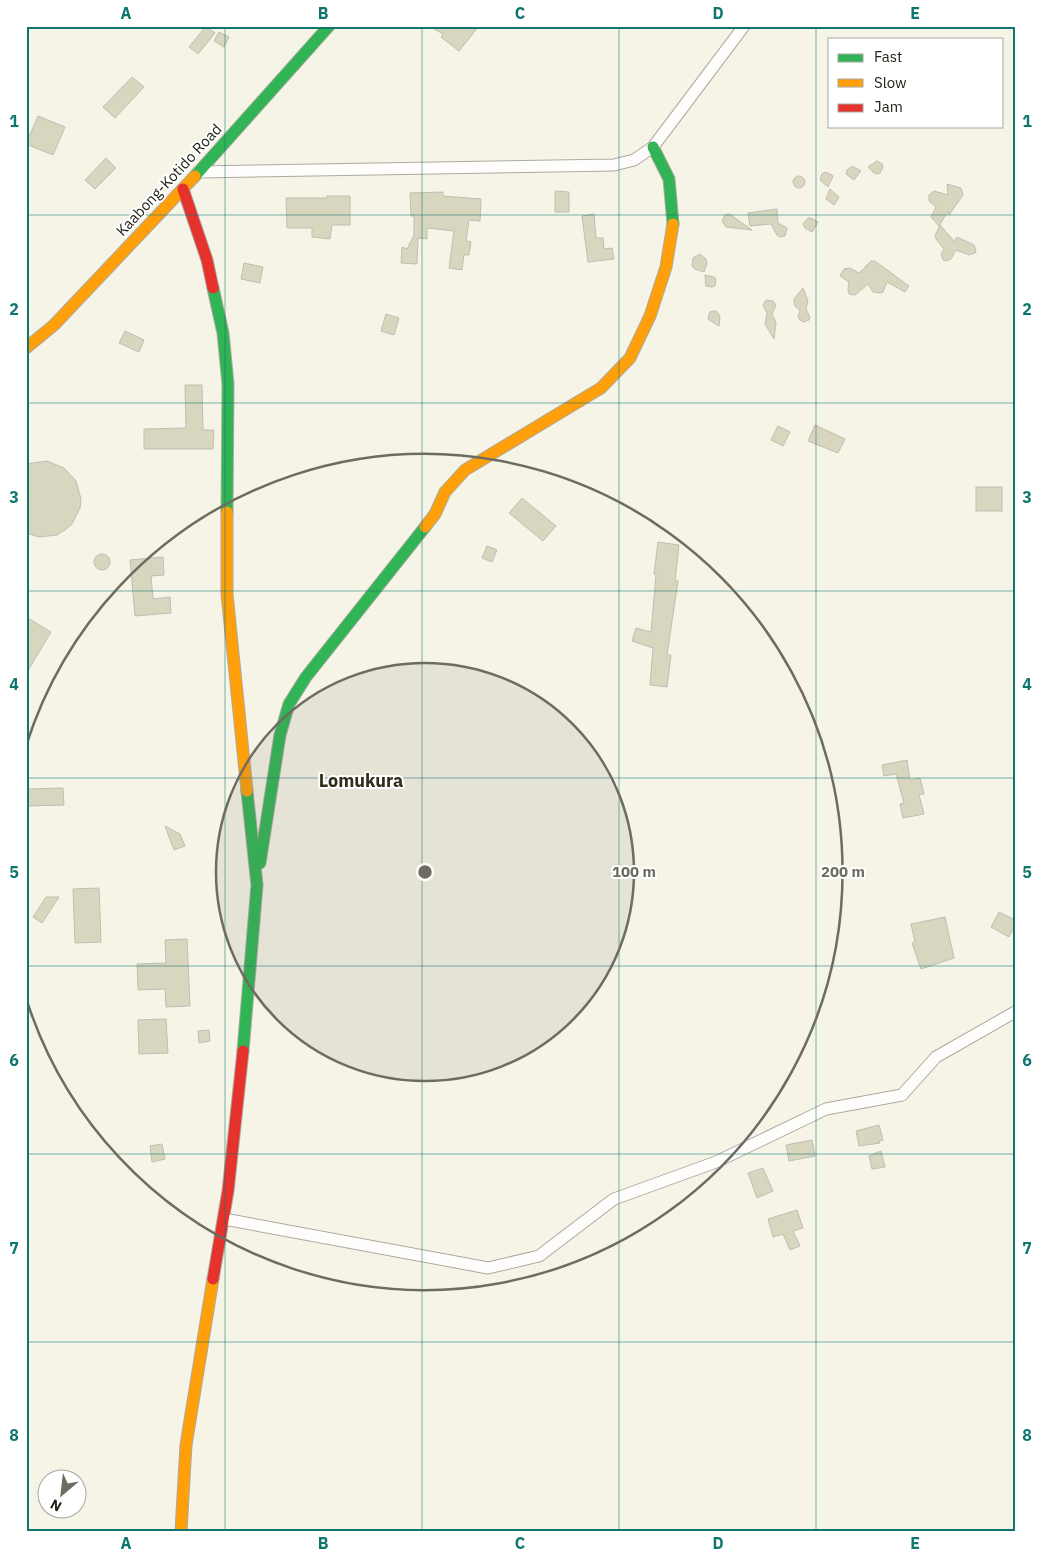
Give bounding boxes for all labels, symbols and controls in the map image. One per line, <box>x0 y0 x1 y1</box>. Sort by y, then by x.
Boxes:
text: A <box>121 3 132 23</box>
text: B <box>318 3 329 23</box>
text: C <box>515 3 525 23</box>
text: D <box>712 3 724 23</box>
text: E <box>910 3 920 23</box>
legend <box>828 38 1004 128</box>
text: Fast <box>874 47 902 66</box>
text: Slow <box>874 73 907 92</box>
text: Jam <box>874 97 903 116</box>
text: 1 <box>9 111 19 131</box>
text: 1 <box>1022 111 1032 131</box>
street label: Kaabong-Kotido Road <box>112 120 226 240</box>
text: 2 <box>9 299 19 319</box>
text: 2 <box>1022 299 1032 319</box>
text: 3 <box>9 487 19 507</box>
text: 3 <box>1022 487 1032 507</box>
text: 4 <box>9 674 19 694</box>
text: 4 <box>1022 674 1032 694</box>
district label: Lomukura <box>319 769 403 792</box>
text: 5 <box>9 862 19 882</box>
text: 100 m <box>612 862 656 881</box>
text: 200 m <box>821 862 865 881</box>
text: 5 <box>1022 862 1032 882</box>
centre of rings <box>416 863 434 881</box>
text: 6 <box>9 1050 19 1070</box>
text: 6 <box>1022 1050 1032 1070</box>
text: 7 <box>9 1238 19 1258</box>
text: 7 <box>1022 1238 1032 1258</box>
text: 8 <box>9 1425 19 1445</box>
text: 8 <box>1022 1425 1032 1445</box>
north arrow <box>38 1470 88 1520</box>
text: N <box>47 1495 65 1516</box>
text: A <box>121 1533 132 1553</box>
text: B <box>318 1533 329 1553</box>
text: C <box>515 1533 525 1553</box>
text: D <box>712 1533 724 1553</box>
text: E <box>910 1533 920 1553</box>

